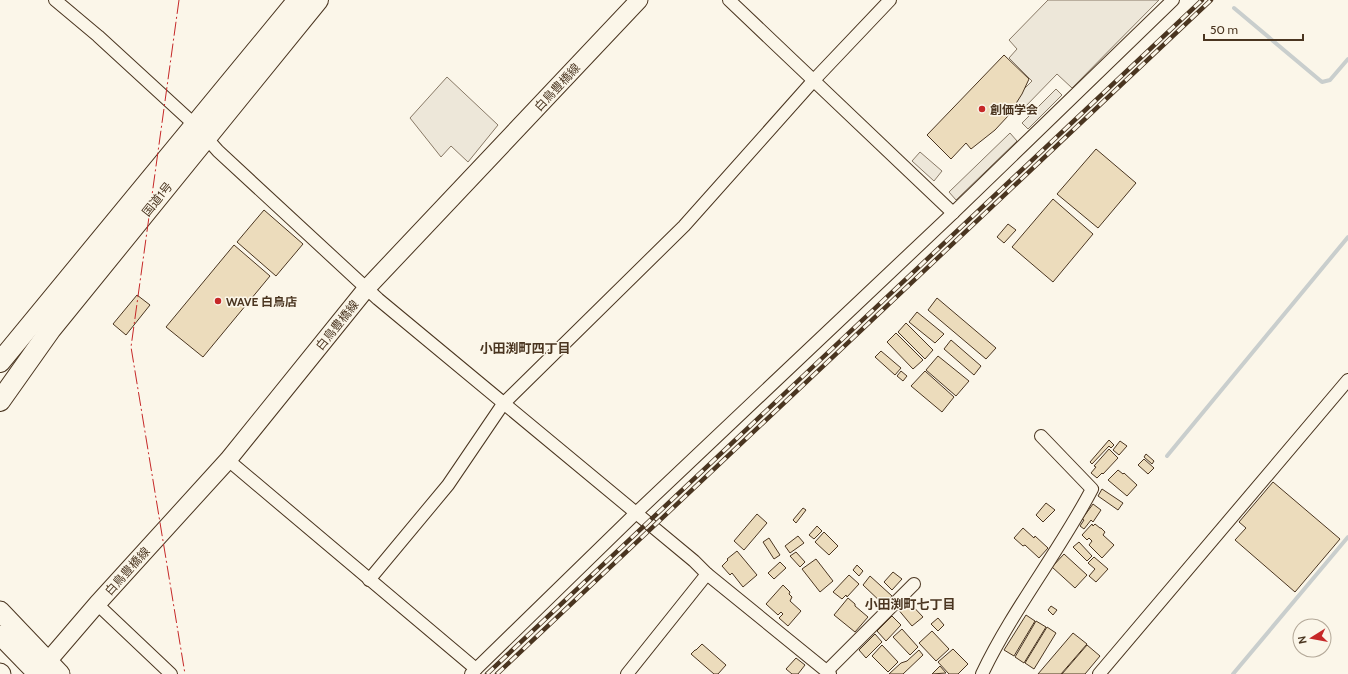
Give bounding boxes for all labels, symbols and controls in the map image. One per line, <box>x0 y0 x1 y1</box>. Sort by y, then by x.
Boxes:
scale bar <box>1204 16 1303 42</box>
text: 50 m <box>1210 22 1238 37</box>
street label: 白鳥豊橋線 <box>531 60 583 114</box>
place label: 創価学会 <box>990 102 1038 117</box>
marker: 創価学会 <box>977 104 987 114</box>
street label: 国道1号 <box>139 179 175 219</box>
place label: WAVE 白鳥店 <box>226 294 297 309</box>
marker: WAVE 白鳥店 <box>213 296 223 306</box>
street label: 白鳥豊橋線 <box>312 297 362 353</box>
district label: 小田渕町四丁目 <box>479 340 571 356</box>
street label: 白鳥豊橋線 <box>101 544 153 598</box>
district label: 小田渕町七丁目 <box>864 596 956 612</box>
north arrow <box>1292 618 1332 658</box>
text: N <box>1295 635 1310 645</box>

